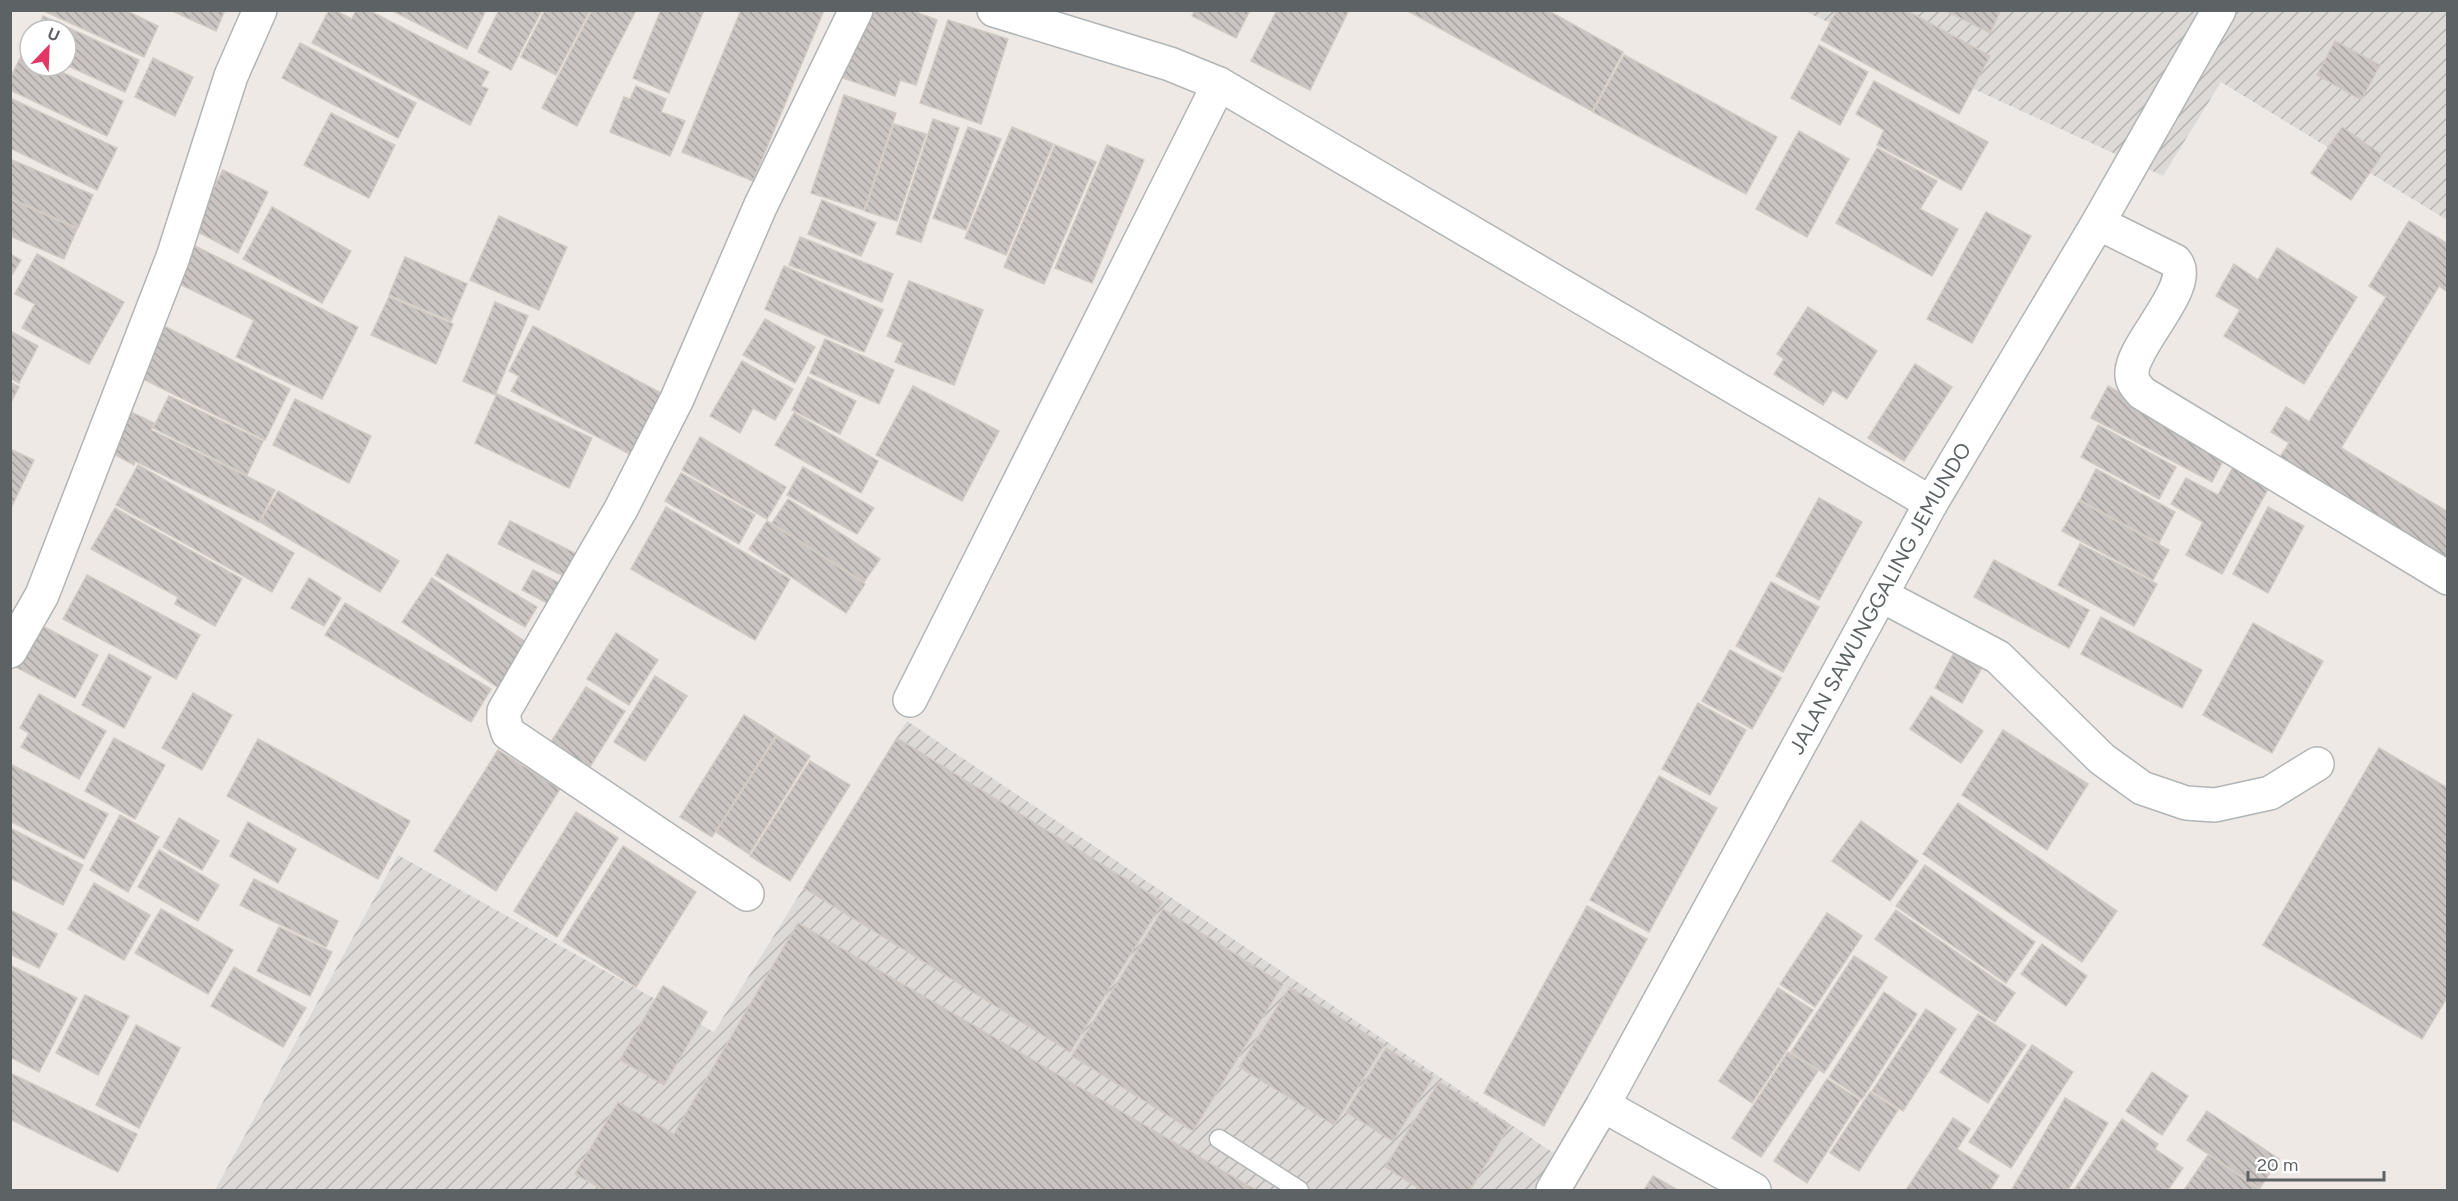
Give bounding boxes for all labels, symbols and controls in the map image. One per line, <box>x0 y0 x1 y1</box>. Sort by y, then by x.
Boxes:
north arrow <box>18 18 78 78</box>
text: U <box>45 24 63 46</box>
street label: JALAN SAWUNGGALING JEMUNDO <box>1784 438 1976 758</box>
scale bar <box>2248 1144 2384 1182</box>
text: 20 m <box>2257 1154 2298 1176</box>

